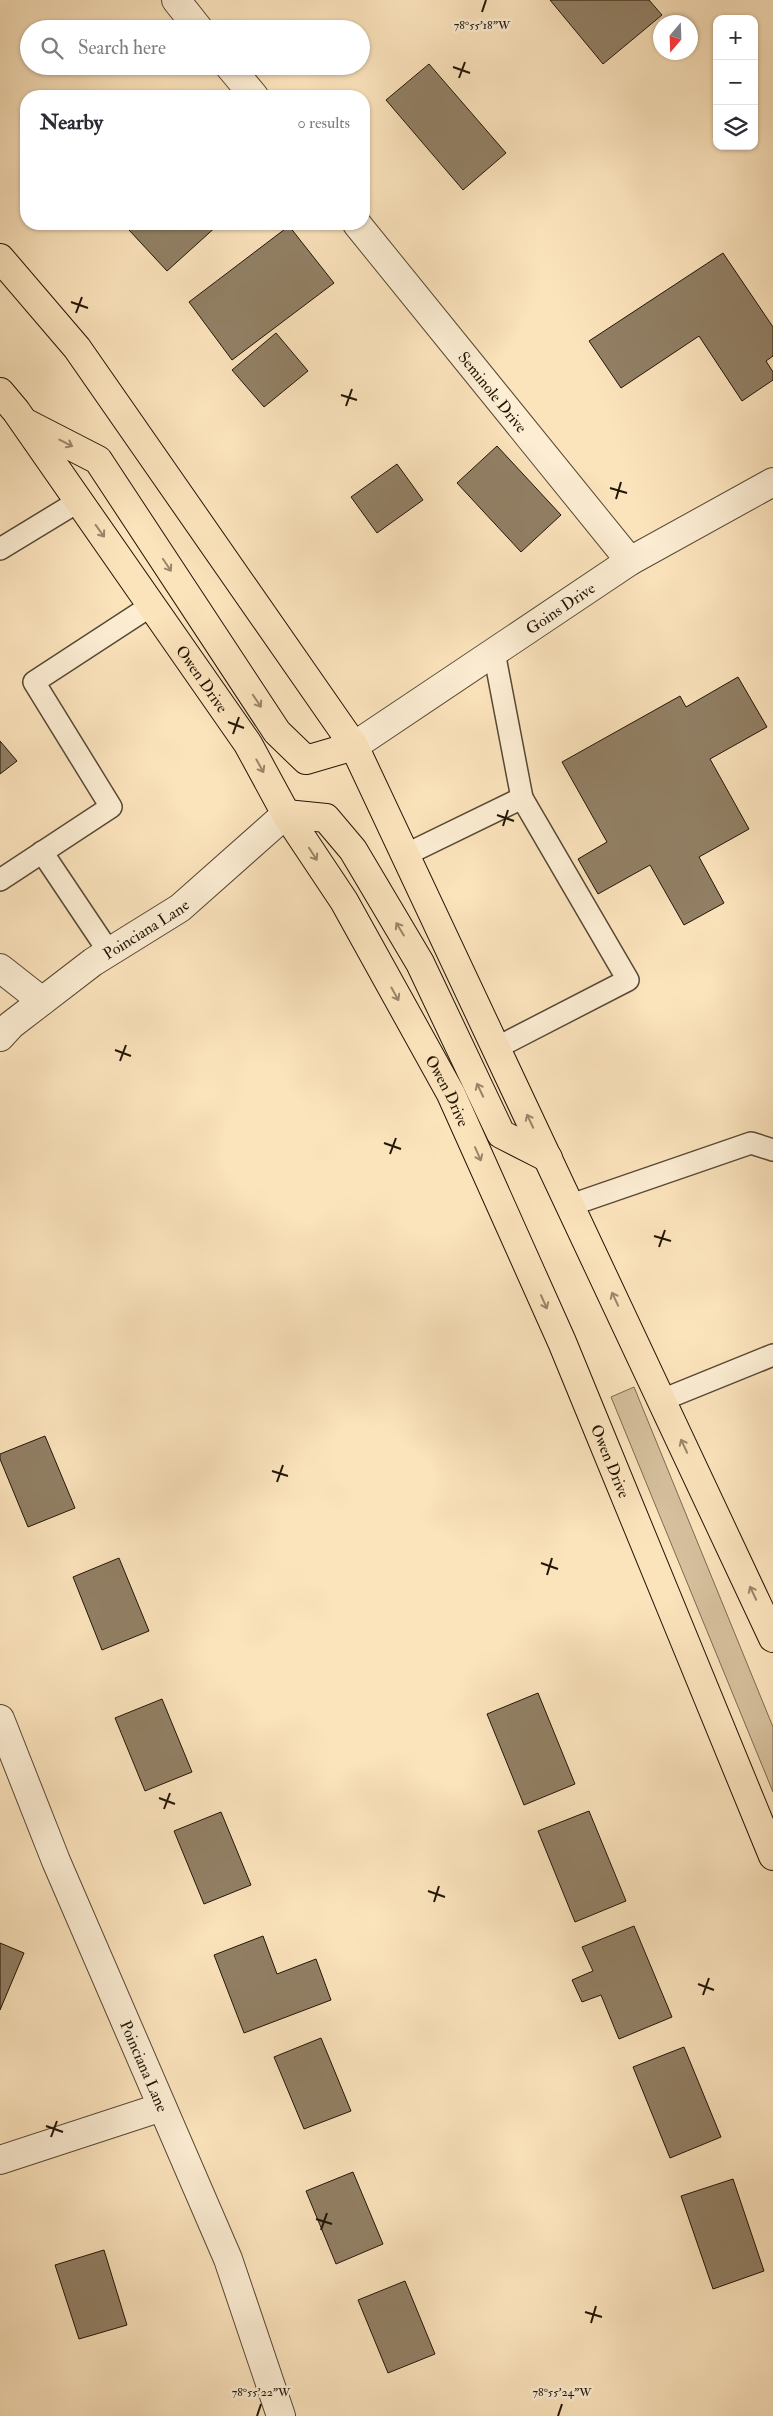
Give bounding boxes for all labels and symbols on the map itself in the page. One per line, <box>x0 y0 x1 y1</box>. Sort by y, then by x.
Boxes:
north arrow <box>653 15 698 60</box>
text: 78°55'18"W <box>454 18 511 33</box>
street label: Seminole Drive <box>453 348 531 437</box>
one-way arrow <box>58 439 73 448</box>
one-way arrow <box>95 524 105 538</box>
one-way arrow <box>163 558 173 572</box>
street label: Goins Drive <box>522 578 599 639</box>
street label: Owen Drive <box>171 642 232 717</box>
one-way arrow <box>252 694 262 708</box>
one-way arrow <box>256 758 265 773</box>
one-way arrow <box>308 847 318 861</box>
street label: Poinciana Lane <box>100 895 194 964</box>
one-way arrow <box>394 922 404 936</box>
one-way arrow <box>391 987 401 1001</box>
street label: Owen Drive <box>420 1052 473 1130</box>
one-way arrow <box>475 1083 485 1098</box>
one-way arrow <box>525 1113 535 1128</box>
one-way arrow <box>473 1146 483 1161</box>
one-way arrow <box>609 1292 619 1307</box>
one-way arrow <box>540 1294 550 1309</box>
street label: Owen Drive <box>586 1422 634 1502</box>
one-way arrow <box>679 1439 688 1454</box>
one-way arrow <box>748 1586 757 1601</box>
street label: Poinciana Lane <box>115 2018 172 2116</box>
text: 78°55'22"W <box>232 2385 291 2400</box>
text: 78°55'24"W <box>533 2385 592 2400</box>

